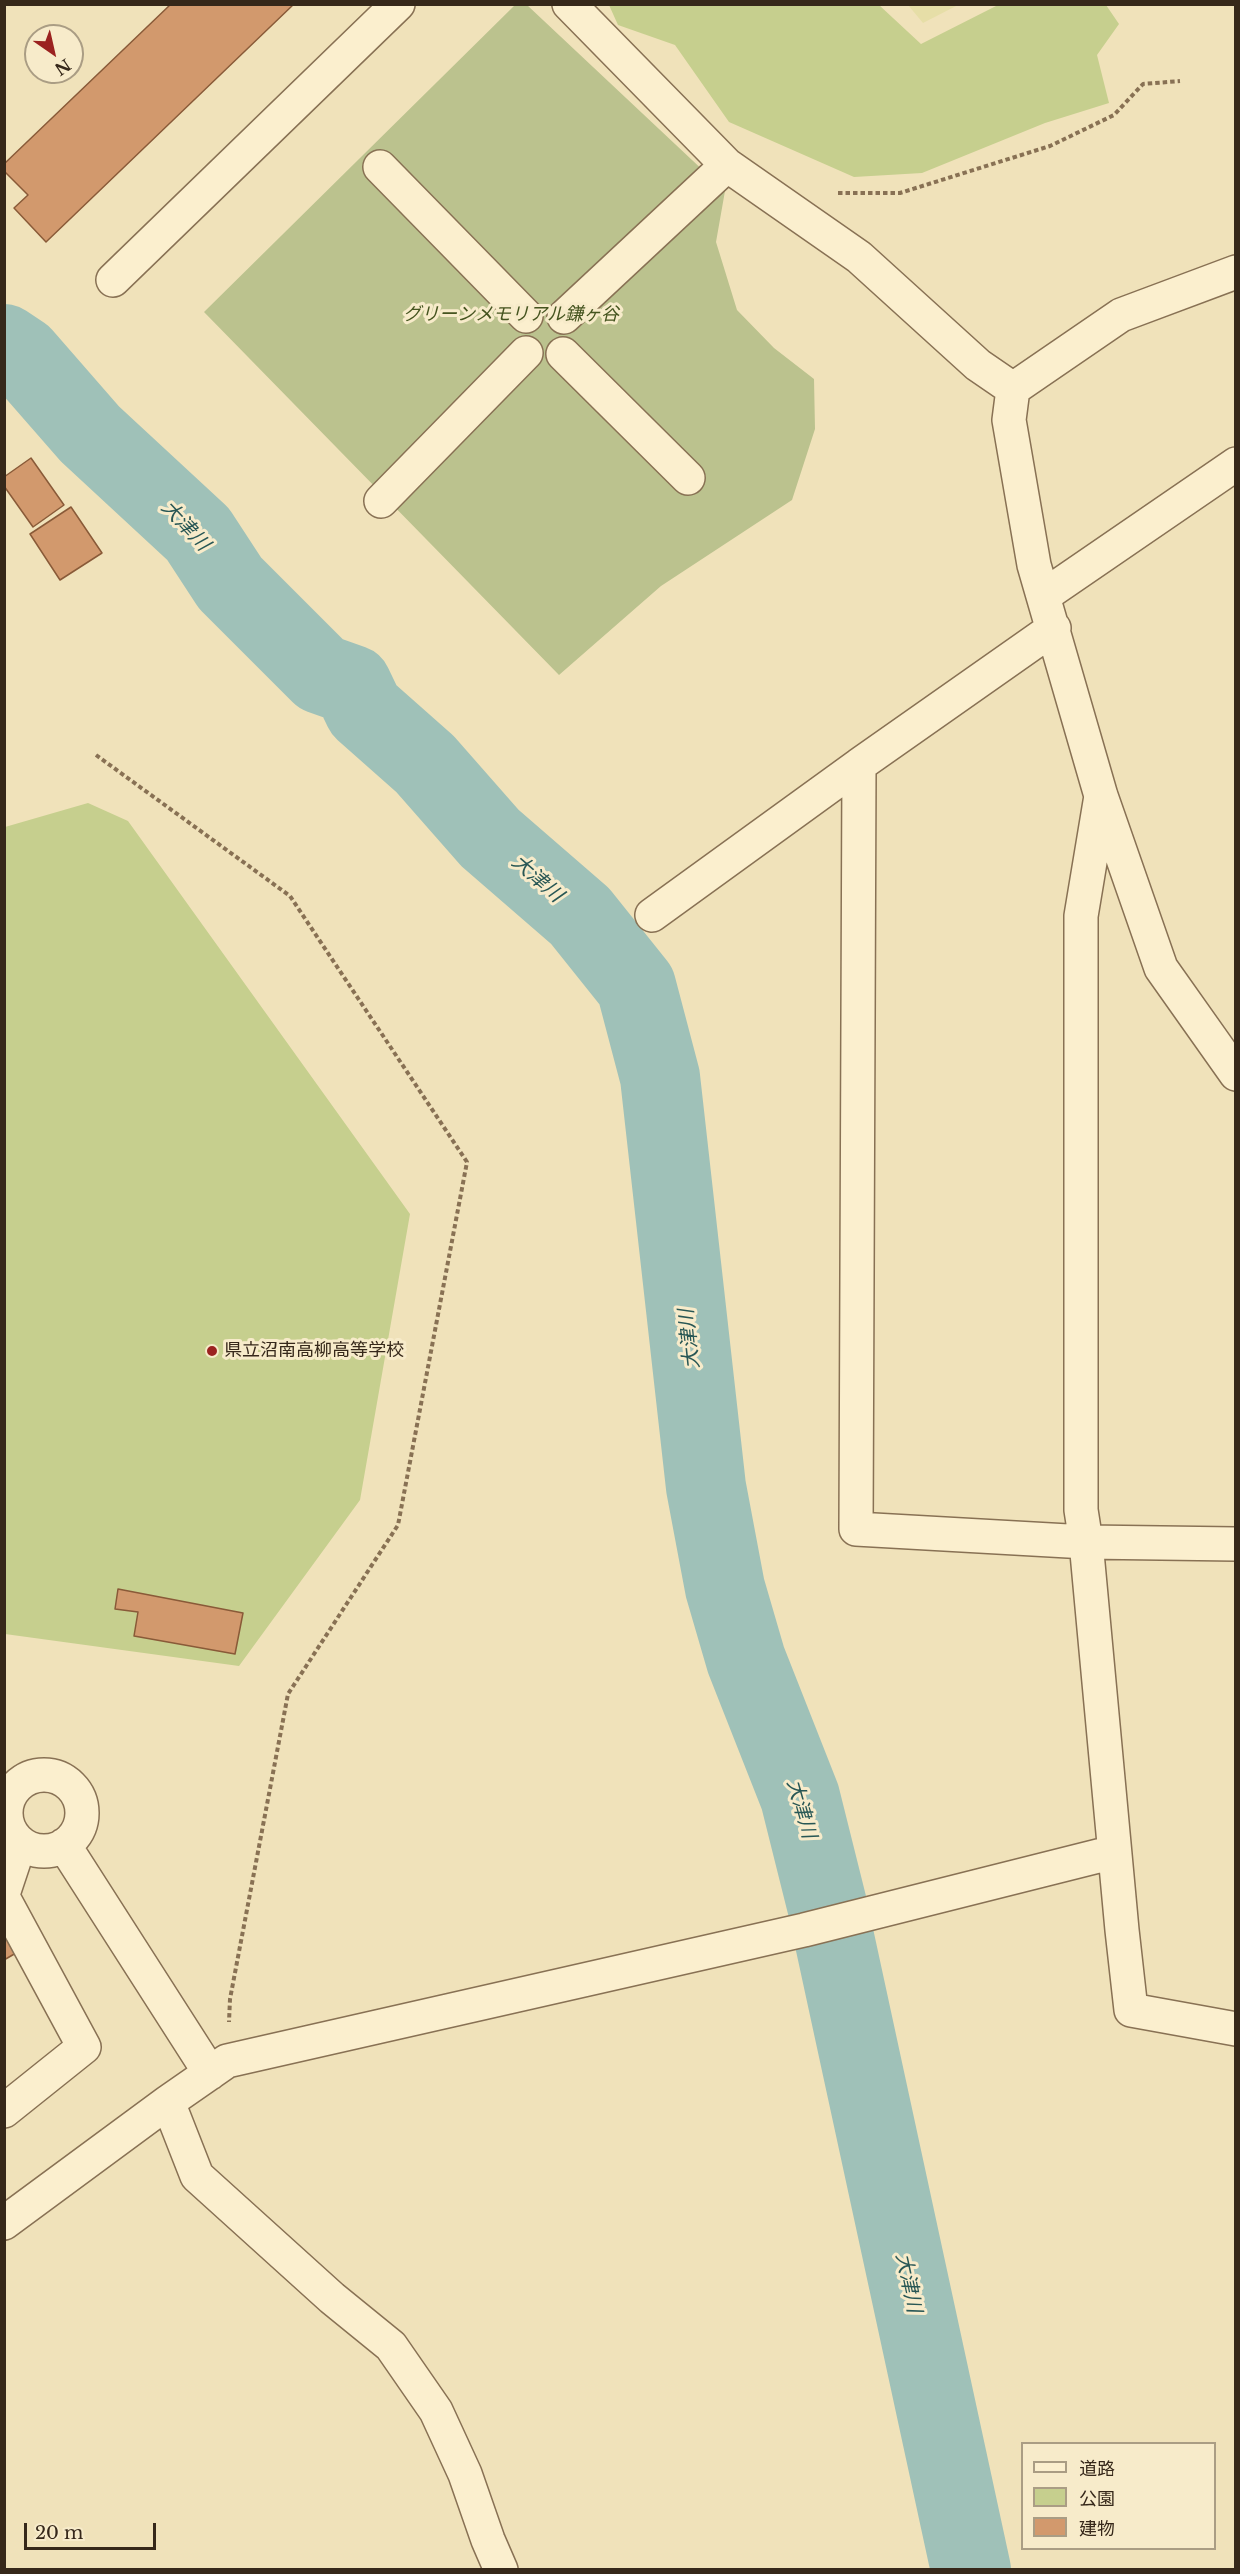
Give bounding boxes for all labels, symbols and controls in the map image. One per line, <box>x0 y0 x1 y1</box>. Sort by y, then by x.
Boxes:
north arrow <box>24 24 84 84</box>
text: N <box>51 55 75 80</box>
park label: グリーンメモリアル鎌ヶ谷 <box>403 304 619 326</box>
water label: 大津川 <box>156 496 214 556</box>
water label: 大津川 <box>506 850 568 908</box>
water label: 大津川 <box>675 1308 705 1370</box>
place label: 県立沼南高柳高等学校 <box>224 1340 404 1362</box>
marker: 県立沼南高柳高等学校 <box>205 1344 219 1358</box>
water label: 大津川 <box>781 1777 821 1841</box>
water label: 大津川 <box>890 2251 926 2315</box>
legend <box>1021 2442 1216 2550</box>
text: 道路 <box>1079 2458 1115 2480</box>
text: 公園 <box>1079 2488 1115 2510</box>
scale bar <box>27 2511 159 2549</box>
text: 建物 <box>1079 2518 1115 2540</box>
text: 20 m <box>35 2522 83 2544</box>

